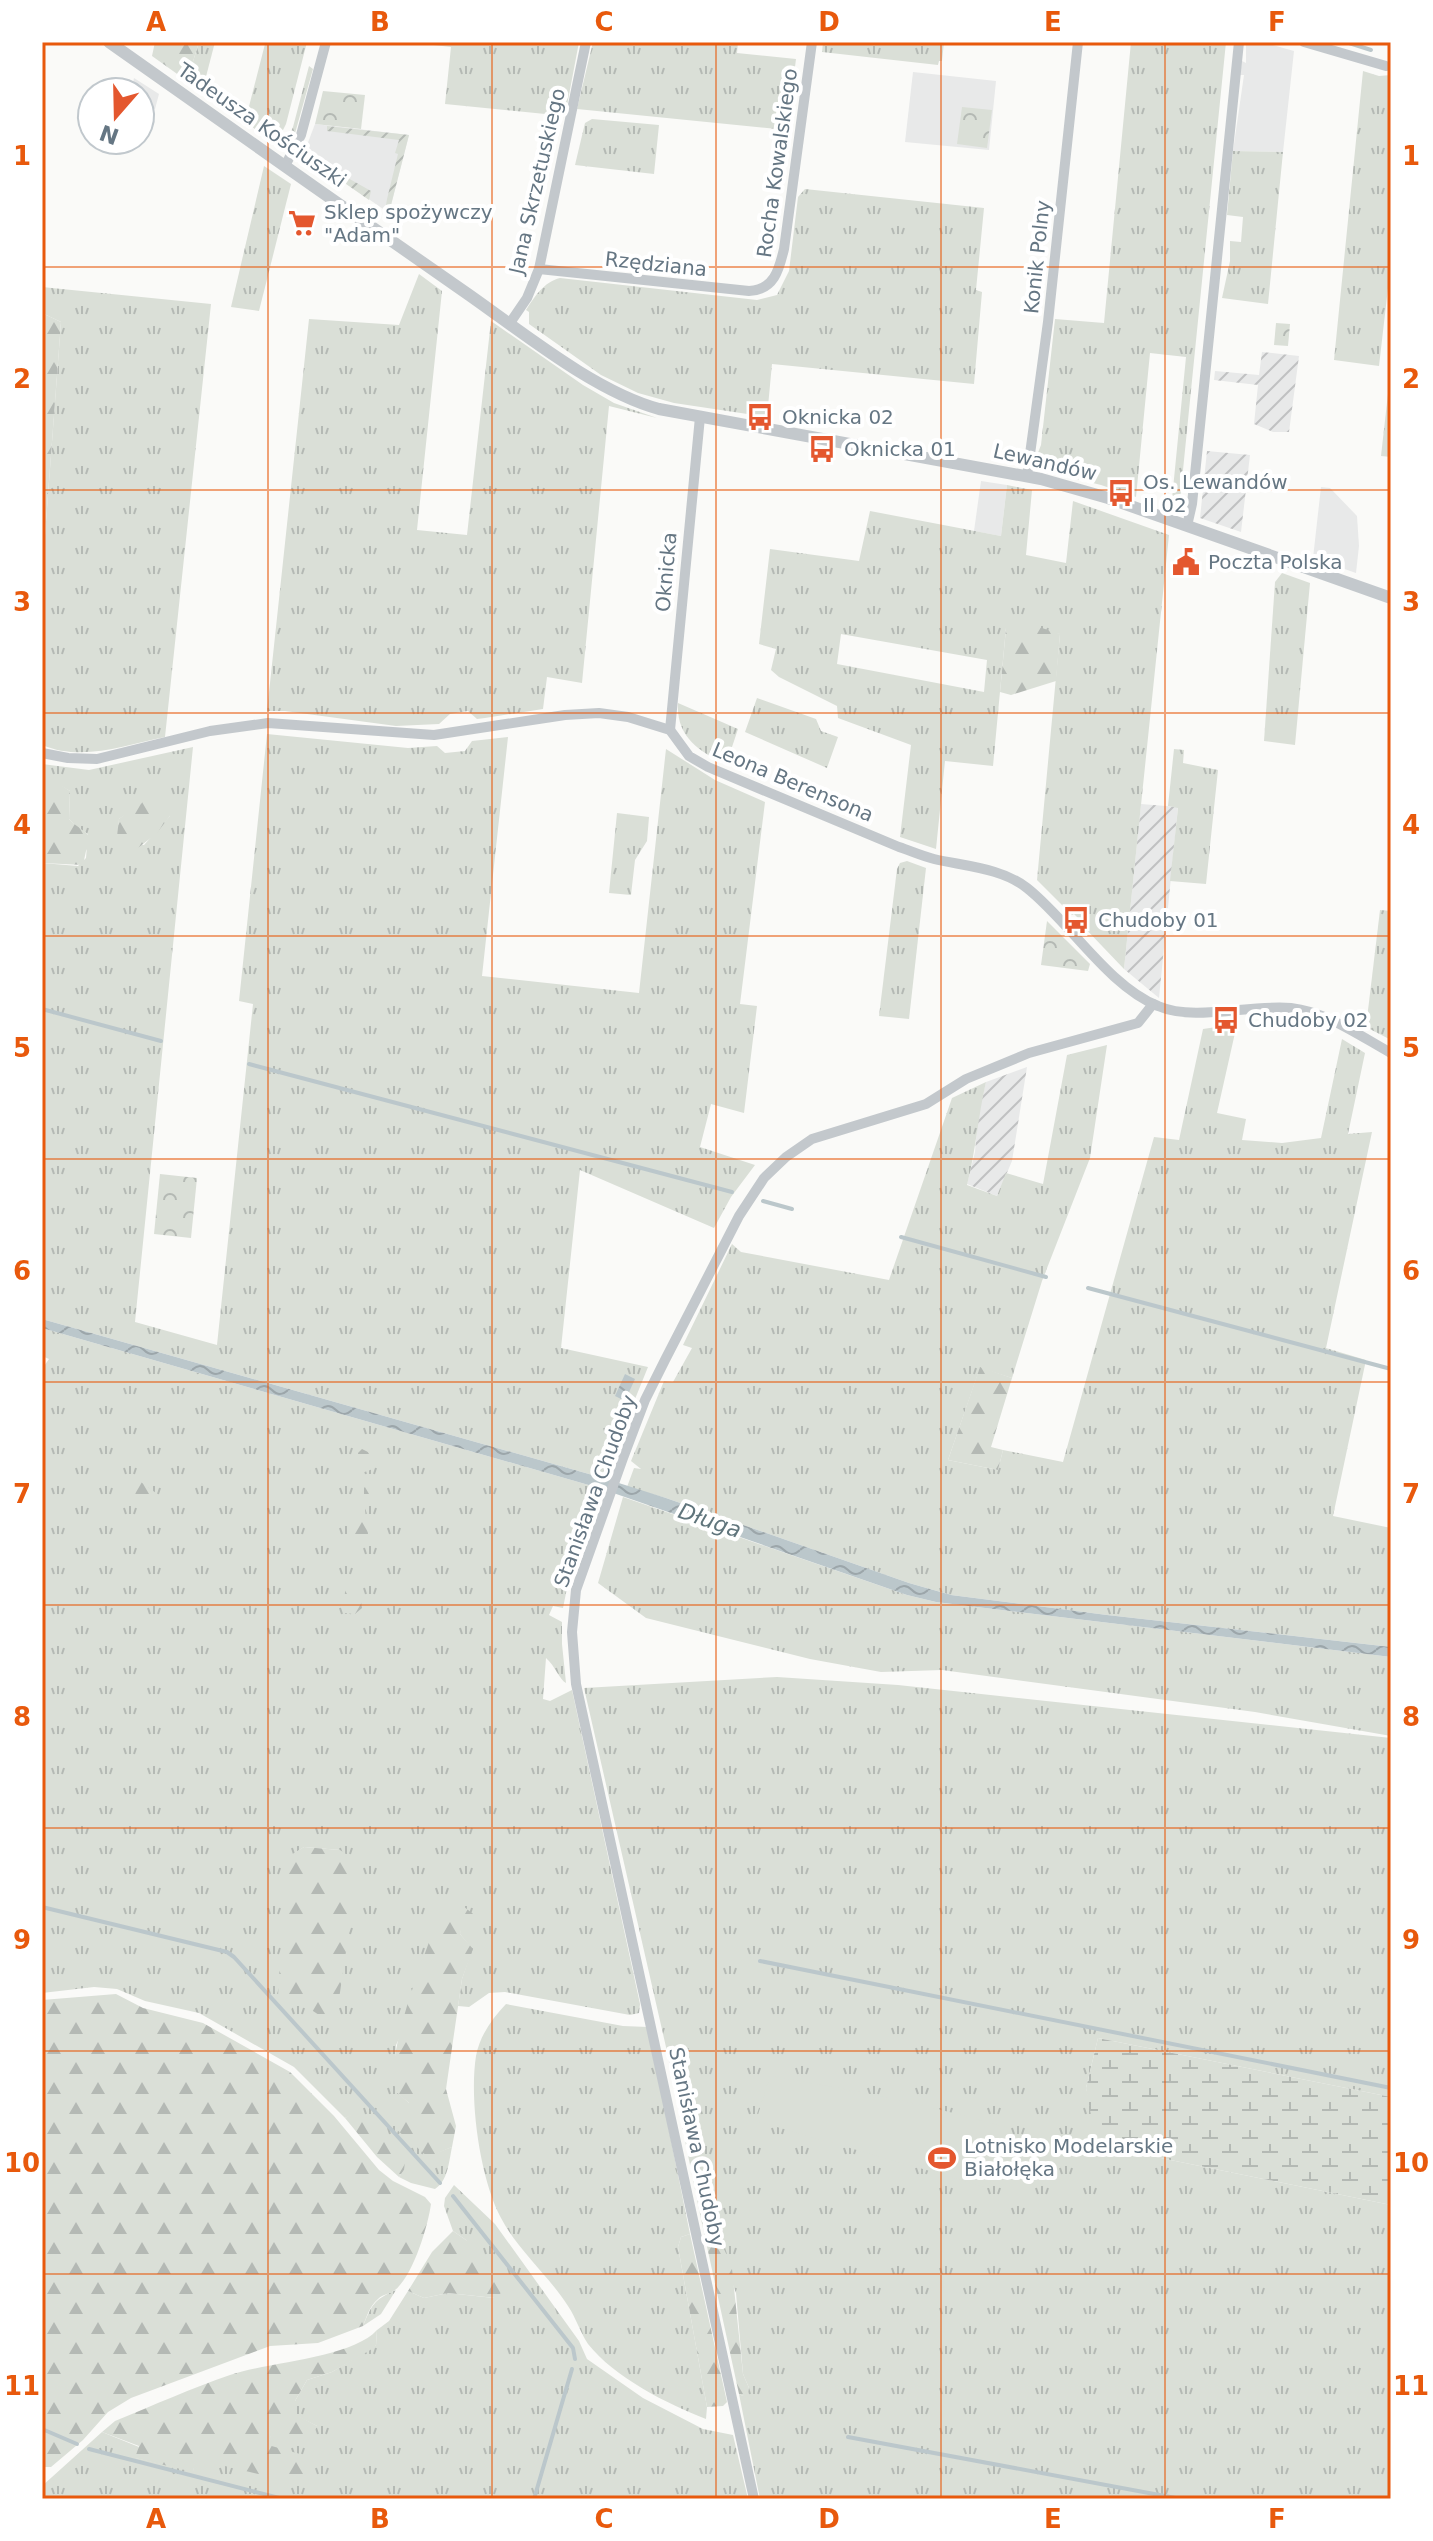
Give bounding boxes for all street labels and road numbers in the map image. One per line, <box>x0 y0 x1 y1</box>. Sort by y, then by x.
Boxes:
street label: Tadeusza Kościuszki <box>172 57 351 192</box>
street label: Rocha Kowalskiego <box>752 67 802 259</box>
street label: Jana Skrzetuskiego <box>503 86 570 278</box>
street label: Konik Polny <box>1019 199 1055 315</box>
street label: Rzędziana <box>604 247 708 281</box>
street label: Lewandów <box>991 438 1099 486</box>
street label: Oknicka <box>651 531 681 613</box>
street label: Leona Berensona <box>709 737 877 827</box>
street label: Stanisława Chudoby <box>549 1391 641 1591</box>
street label: Stanisława Chudoby <box>664 2045 730 2249</box>

